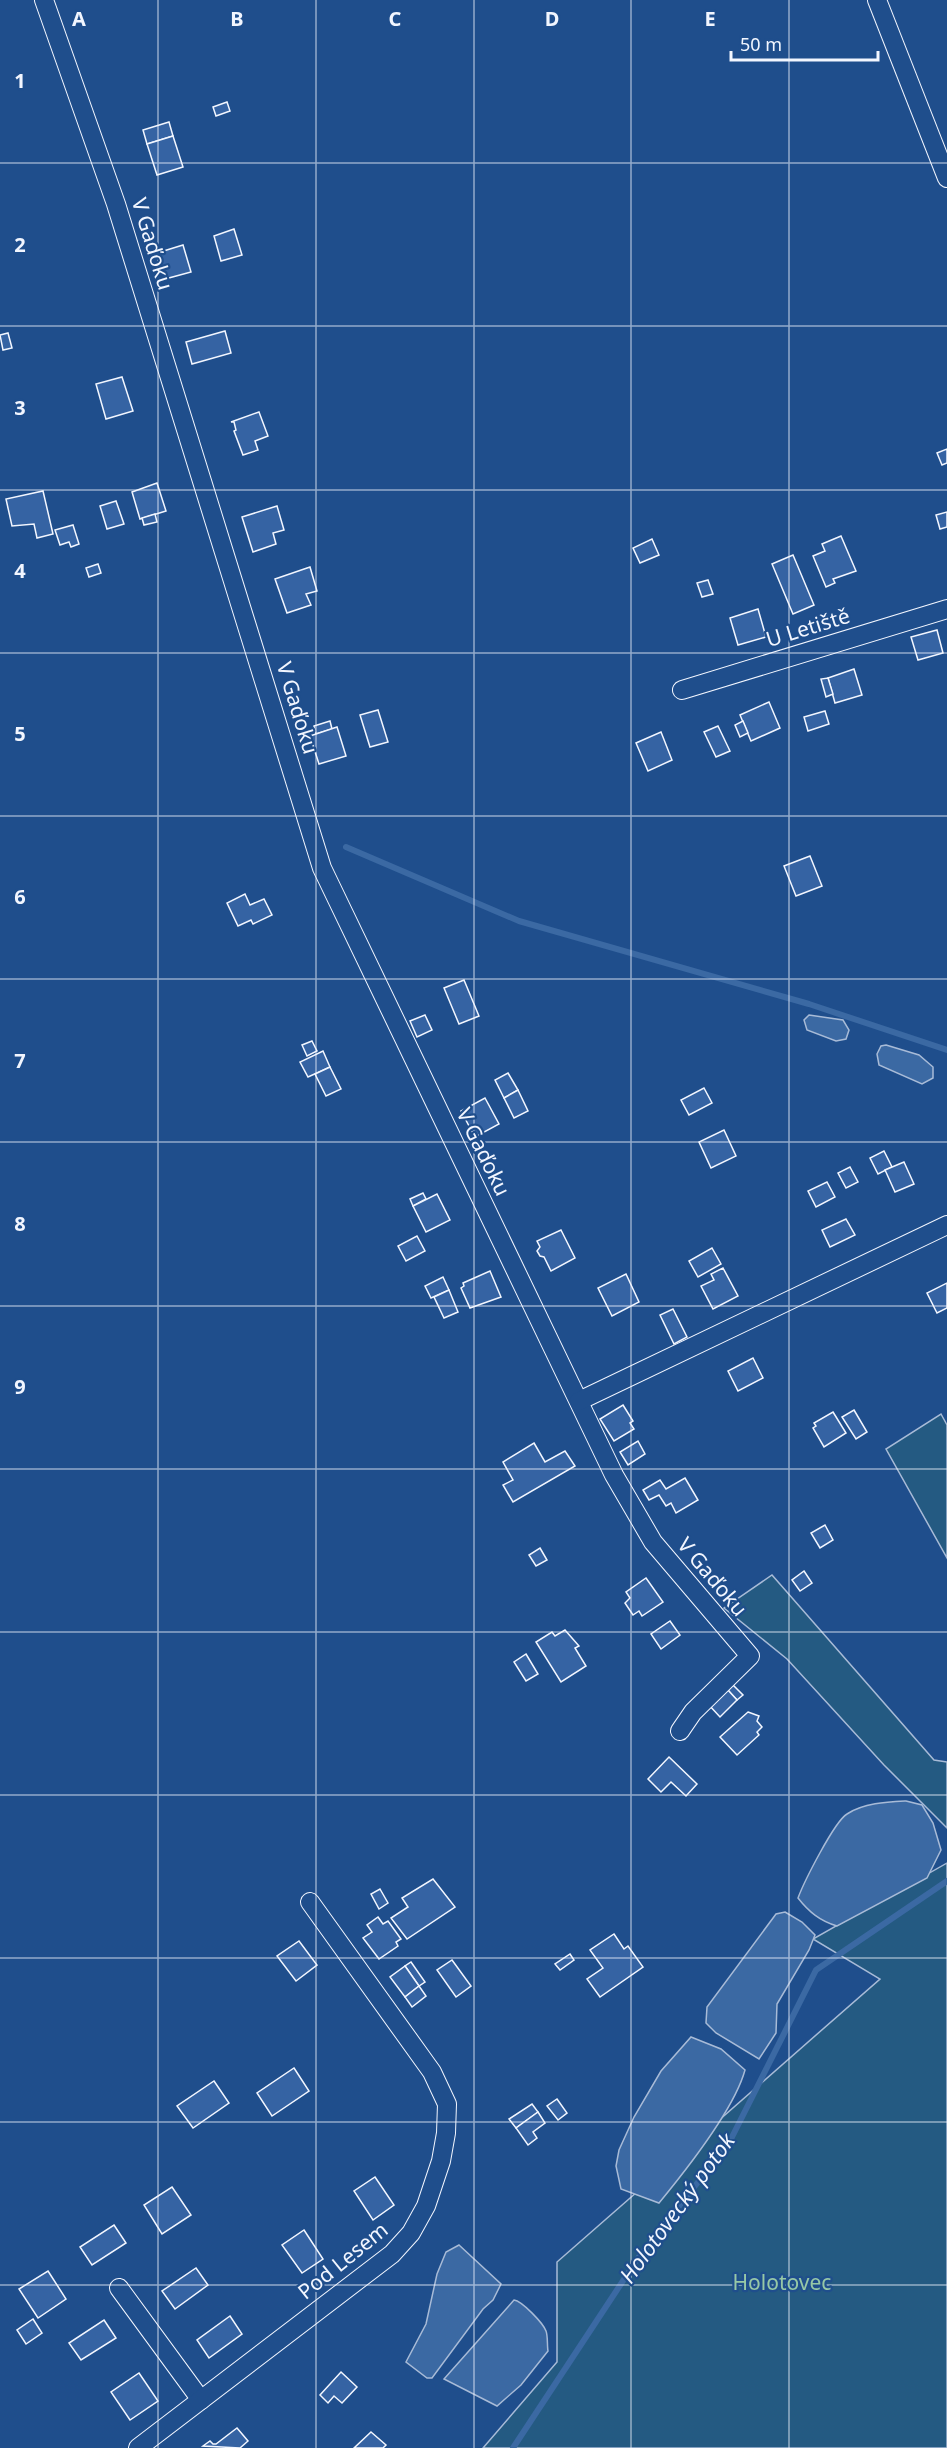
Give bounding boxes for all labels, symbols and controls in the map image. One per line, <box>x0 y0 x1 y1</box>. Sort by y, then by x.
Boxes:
text: A <box>72 5 86 32</box>
text: B <box>230 5 244 32</box>
text: C <box>389 5 402 32</box>
text: D <box>545 5 559 32</box>
text: E <box>704 5 716 32</box>
scale bar <box>731 24 878 62</box>
text: 50 m <box>740 32 782 56</box>
text: 1 <box>14 67 26 94</box>
street label: V Gaďoku <box>126 194 180 293</box>
text: 2 <box>14 231 26 258</box>
text: 3 <box>14 394 26 421</box>
text: 4 <box>14 557 26 584</box>
street label: U Letiště <box>762 601 853 653</box>
street label: V Gaďoku <box>271 658 325 757</box>
text: 5 <box>14 720 26 747</box>
text: 6 <box>14 883 26 910</box>
text: 7 <box>14 1047 26 1074</box>
street label: V Gaďoku <box>451 1103 517 1200</box>
text: 8 <box>14 1210 26 1237</box>
text: 9 <box>14 1373 26 1400</box>
street label: V Gaďoku <box>672 1531 754 1622</box>
water label: Holotovecký potok <box>612 2126 741 2288</box>
street label: Pod Lesem <box>292 2215 393 2305</box>
park label: Holotovec <box>733 2268 831 2296</box>

